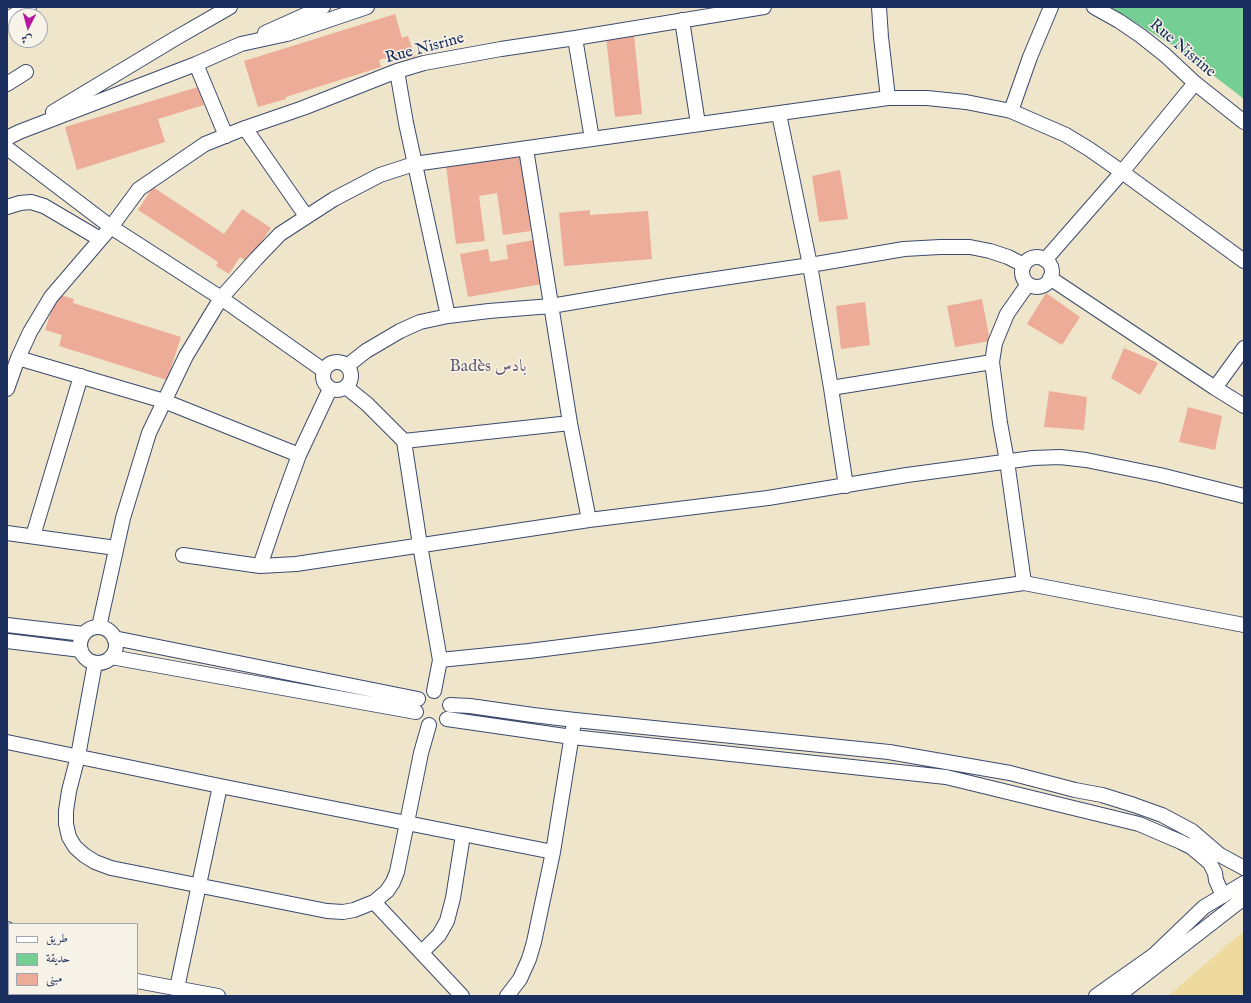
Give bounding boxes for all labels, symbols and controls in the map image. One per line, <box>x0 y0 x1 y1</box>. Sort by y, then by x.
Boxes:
north arrow <box>8 8 48 48</box>
street label: Rue Nisrine <box>1145 16 1219 82</box>
street label: Rue Nisrine <box>383 29 467 69</box>
text: ش <box>21 31 33 46</box>
district label: Badès بادس <box>450 358 526 378</box>
legend <box>8 923 138 995</box>
text: طريق <box>46 931 68 946</box>
text: حديقة <box>46 951 70 966</box>
text: مبنى <box>46 971 62 986</box>

